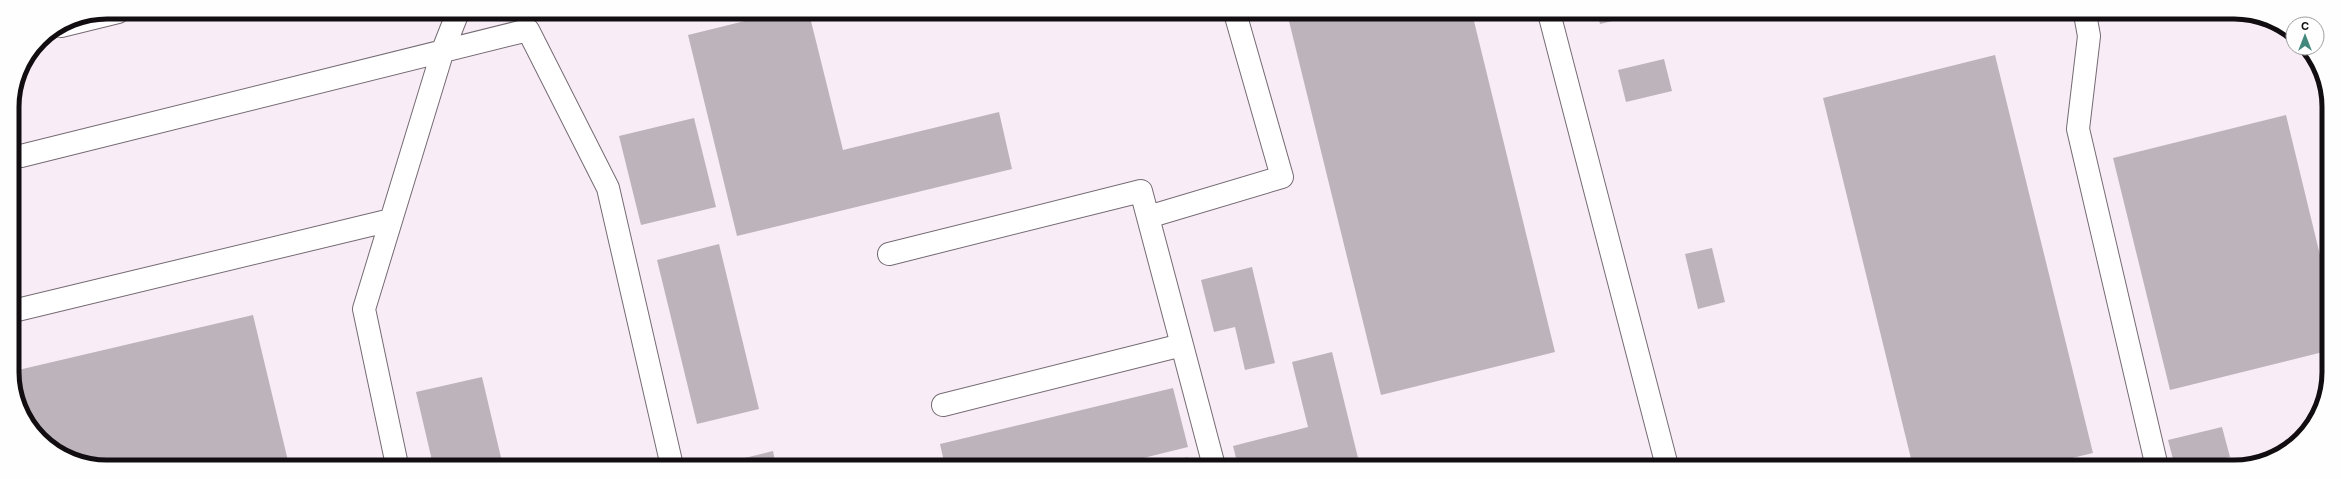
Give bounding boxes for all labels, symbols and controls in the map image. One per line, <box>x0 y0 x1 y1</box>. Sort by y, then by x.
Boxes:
north arrow <box>2285 16 2325 56</box>
text: С <box>2301 19 2309 33</box>

